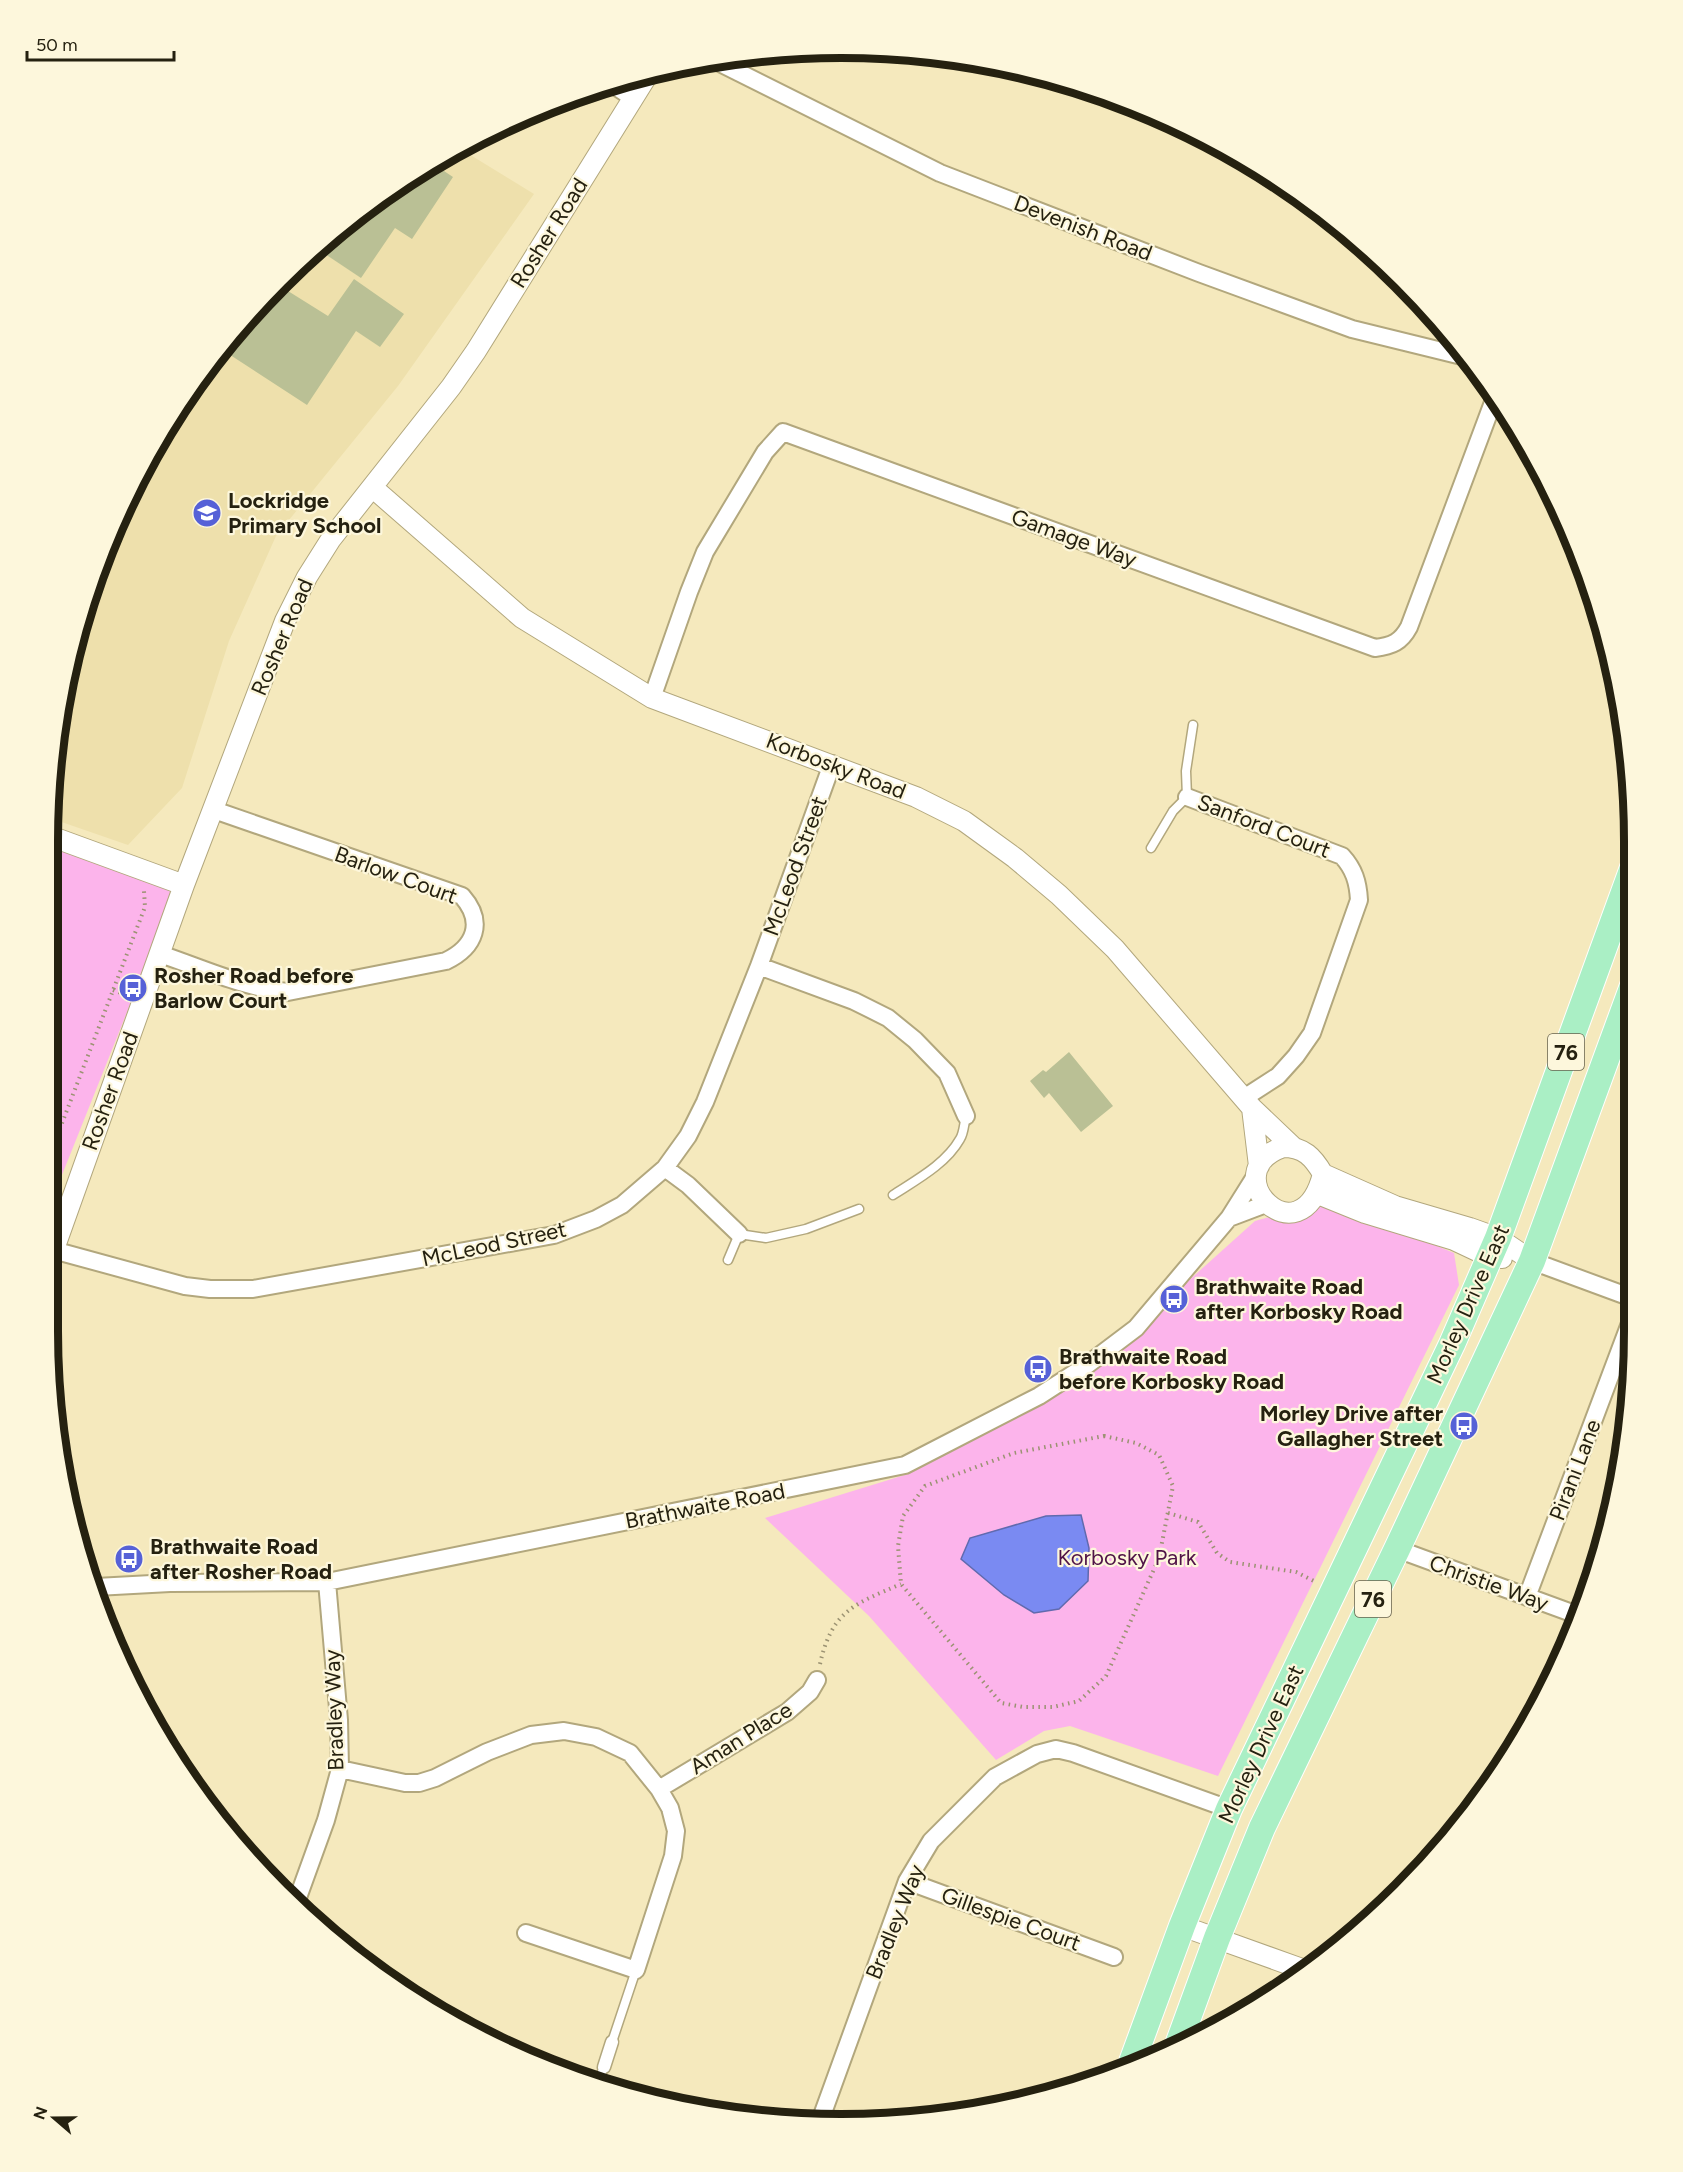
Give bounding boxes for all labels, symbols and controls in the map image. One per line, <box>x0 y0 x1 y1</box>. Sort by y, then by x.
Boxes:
scale bar <box>27 24 174 62</box>
text: 50 m <box>36 34 78 56</box>
street label: Rosher Road <box>505 173 593 293</box>
street label: Devenish Road <box>1010 189 1156 267</box>
place label: Lockridge Primary School <box>228 487 381 539</box>
school or university icon: Lockridge Primary School <box>191 497 223 529</box>
street label: Gamage Way <box>1008 503 1141 573</box>
street label: Rosher Road <box>245 574 319 700</box>
street label: Korbosky Road <box>762 727 910 805</box>
street label: Sanford Court <box>1194 788 1334 864</box>
street label: McLeod Street <box>757 792 833 940</box>
street label: Barlow Court <box>331 840 461 910</box>
place label: Rosher Road before Barlow Court <box>154 962 354 1014</box>
bus stop icon: Rosher Road before Barlow Court <box>117 972 149 1004</box>
street label: Rosher Road <box>76 1028 144 1154</box>
road number: 76 <box>1548 1034 1584 1070</box>
street label: McLeod Street <box>419 1216 569 1272</box>
street label: Morley Drive East <box>1421 1220 1515 1388</box>
place label: Brathwaite Road after Korbosky Road <box>1195 1273 1403 1325</box>
bus stop icon: Brathwaite Road after Korbosky Road <box>1158 1283 1190 1315</box>
place label: Brathwaite Road before Korbosky Road <box>1059 1343 1284 1395</box>
bus stop icon: Brathwaite Road before Korbosky Road <box>1022 1353 1054 1385</box>
place label: Morley Drive after Gallagher Street <box>1260 1400 1444 1452</box>
bus stop icon: Morley Drive after Gallagher Street <box>1448 1410 1480 1442</box>
street label: Pirani Lane <box>1543 1416 1607 1524</box>
street label: Brathwaite Road <box>623 1477 787 1535</box>
place label: Brathwaite Road after Rosher Road <box>150 1533 332 1585</box>
bus stop icon: Brathwaite Road after Rosher Road <box>113 1543 145 1575</box>
park label: Korbosky Park <box>1058 1544 1197 1571</box>
street label: Christie Way <box>1426 1549 1553 1617</box>
road number: 76 <box>1355 1581 1391 1617</box>
street label: Bradley Way <box>318 1648 350 1771</box>
street label: Morley Drive East <box>1213 1661 1309 1827</box>
street label: Aman Place <box>685 1696 797 1780</box>
street label: Bradley Way <box>860 1860 930 1983</box>
street label: Gillespie Court <box>938 1881 1084 1957</box>
north arrow <box>24 2088 84 2148</box>
text: N <box>29 2104 51 2122</box>

